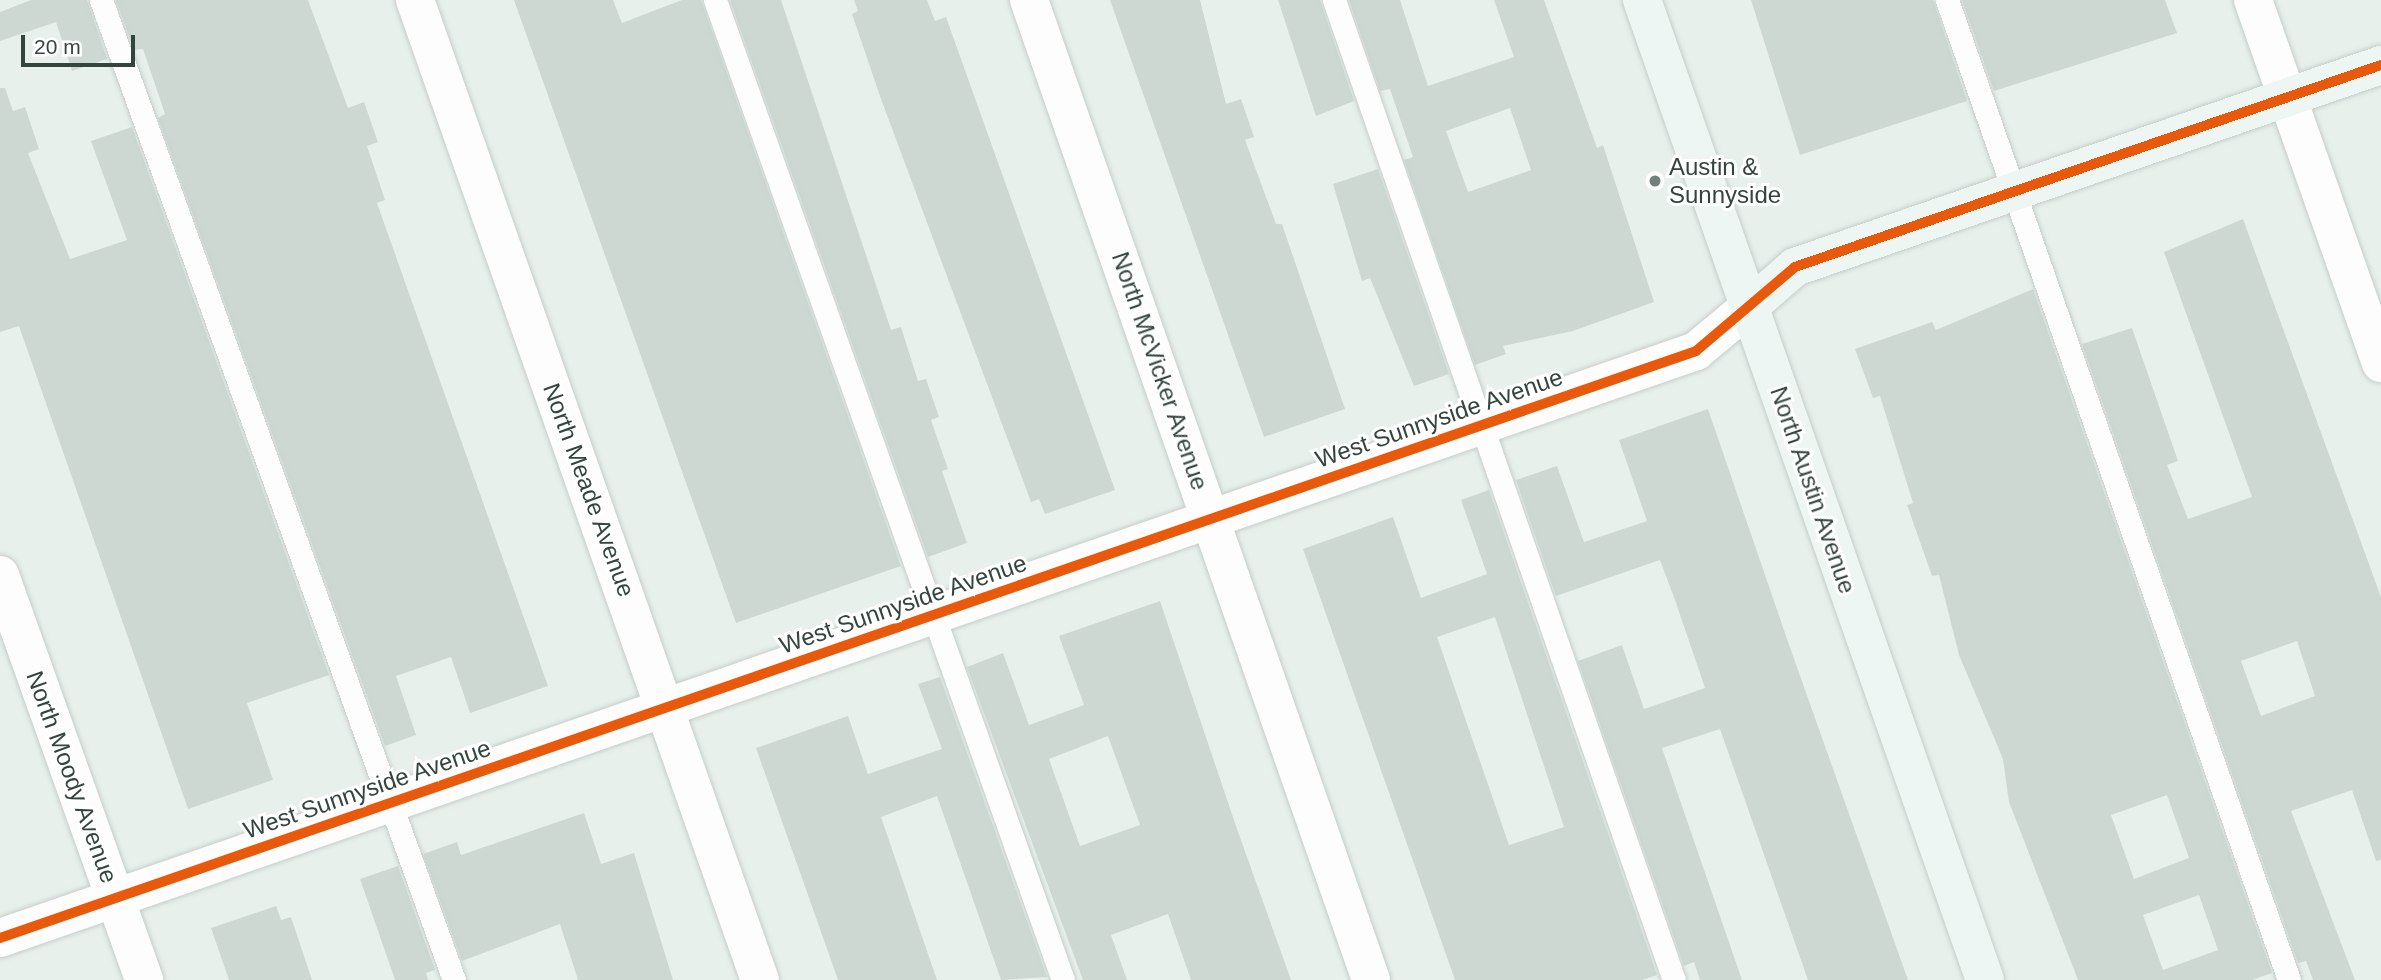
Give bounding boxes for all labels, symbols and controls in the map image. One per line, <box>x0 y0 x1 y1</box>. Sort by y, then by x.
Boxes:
scale bar <box>24 21 138 65</box>
text: 20 m <box>34 35 81 58</box>
place label: Austin & Sunnyside <box>1669 153 1781 209</box>
marker: Austin & Sunnyside <box>1647 173 1663 189</box>
street label: North McVicker Avenue <box>1105 248 1215 494</box>
street label: West Sunnyside Avenue <box>1311 362 1567 474</box>
street label: North Meade Avenue <box>537 379 641 601</box>
street label: North Austin Avenue <box>1764 381 1862 599</box>
street label: West Sunnyside Avenue <box>775 548 1031 660</box>
street label: North Moody Avenue <box>20 666 124 888</box>
street label: West Sunnyside Avenue <box>239 733 495 845</box>

